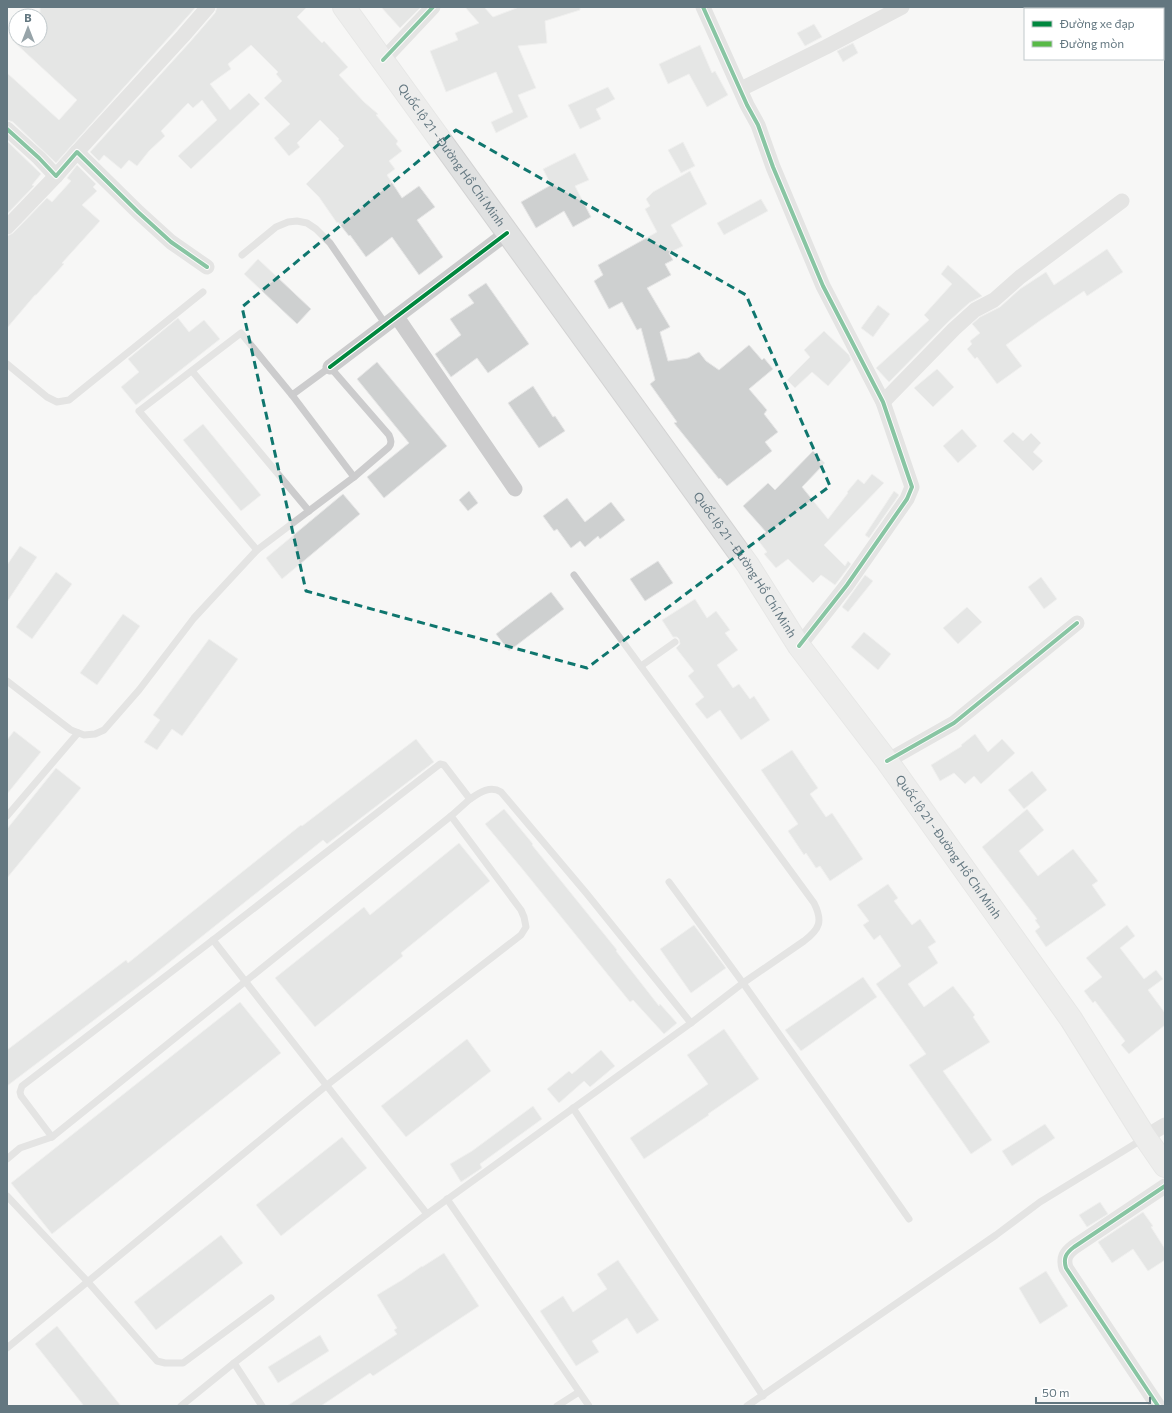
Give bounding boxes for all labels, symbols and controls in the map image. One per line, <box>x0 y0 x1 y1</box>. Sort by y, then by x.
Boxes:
north arrow <box>8 8 48 48</box>
legend <box>1024 8 1164 60</box>
text: B <box>24 11 32 24</box>
text: Đường xe đạp <box>1059 16 1135 30</box>
text: Đường mòn <box>1059 36 1124 50</box>
street label: Quốc lộ 21 - Đường Hồ Chí Minh <box>396 80 509 229</box>
street label: Quốc lộ 21 - Đường Hồ Chí Minh <box>691 489 800 640</box>
street label: Quốc lộ 21 - Đường Hồ Chí Minh <box>893 772 1005 921</box>
scale bar <box>1036 1379 1150 1405</box>
text: 50 m <box>1042 1385 1070 1399</box>

